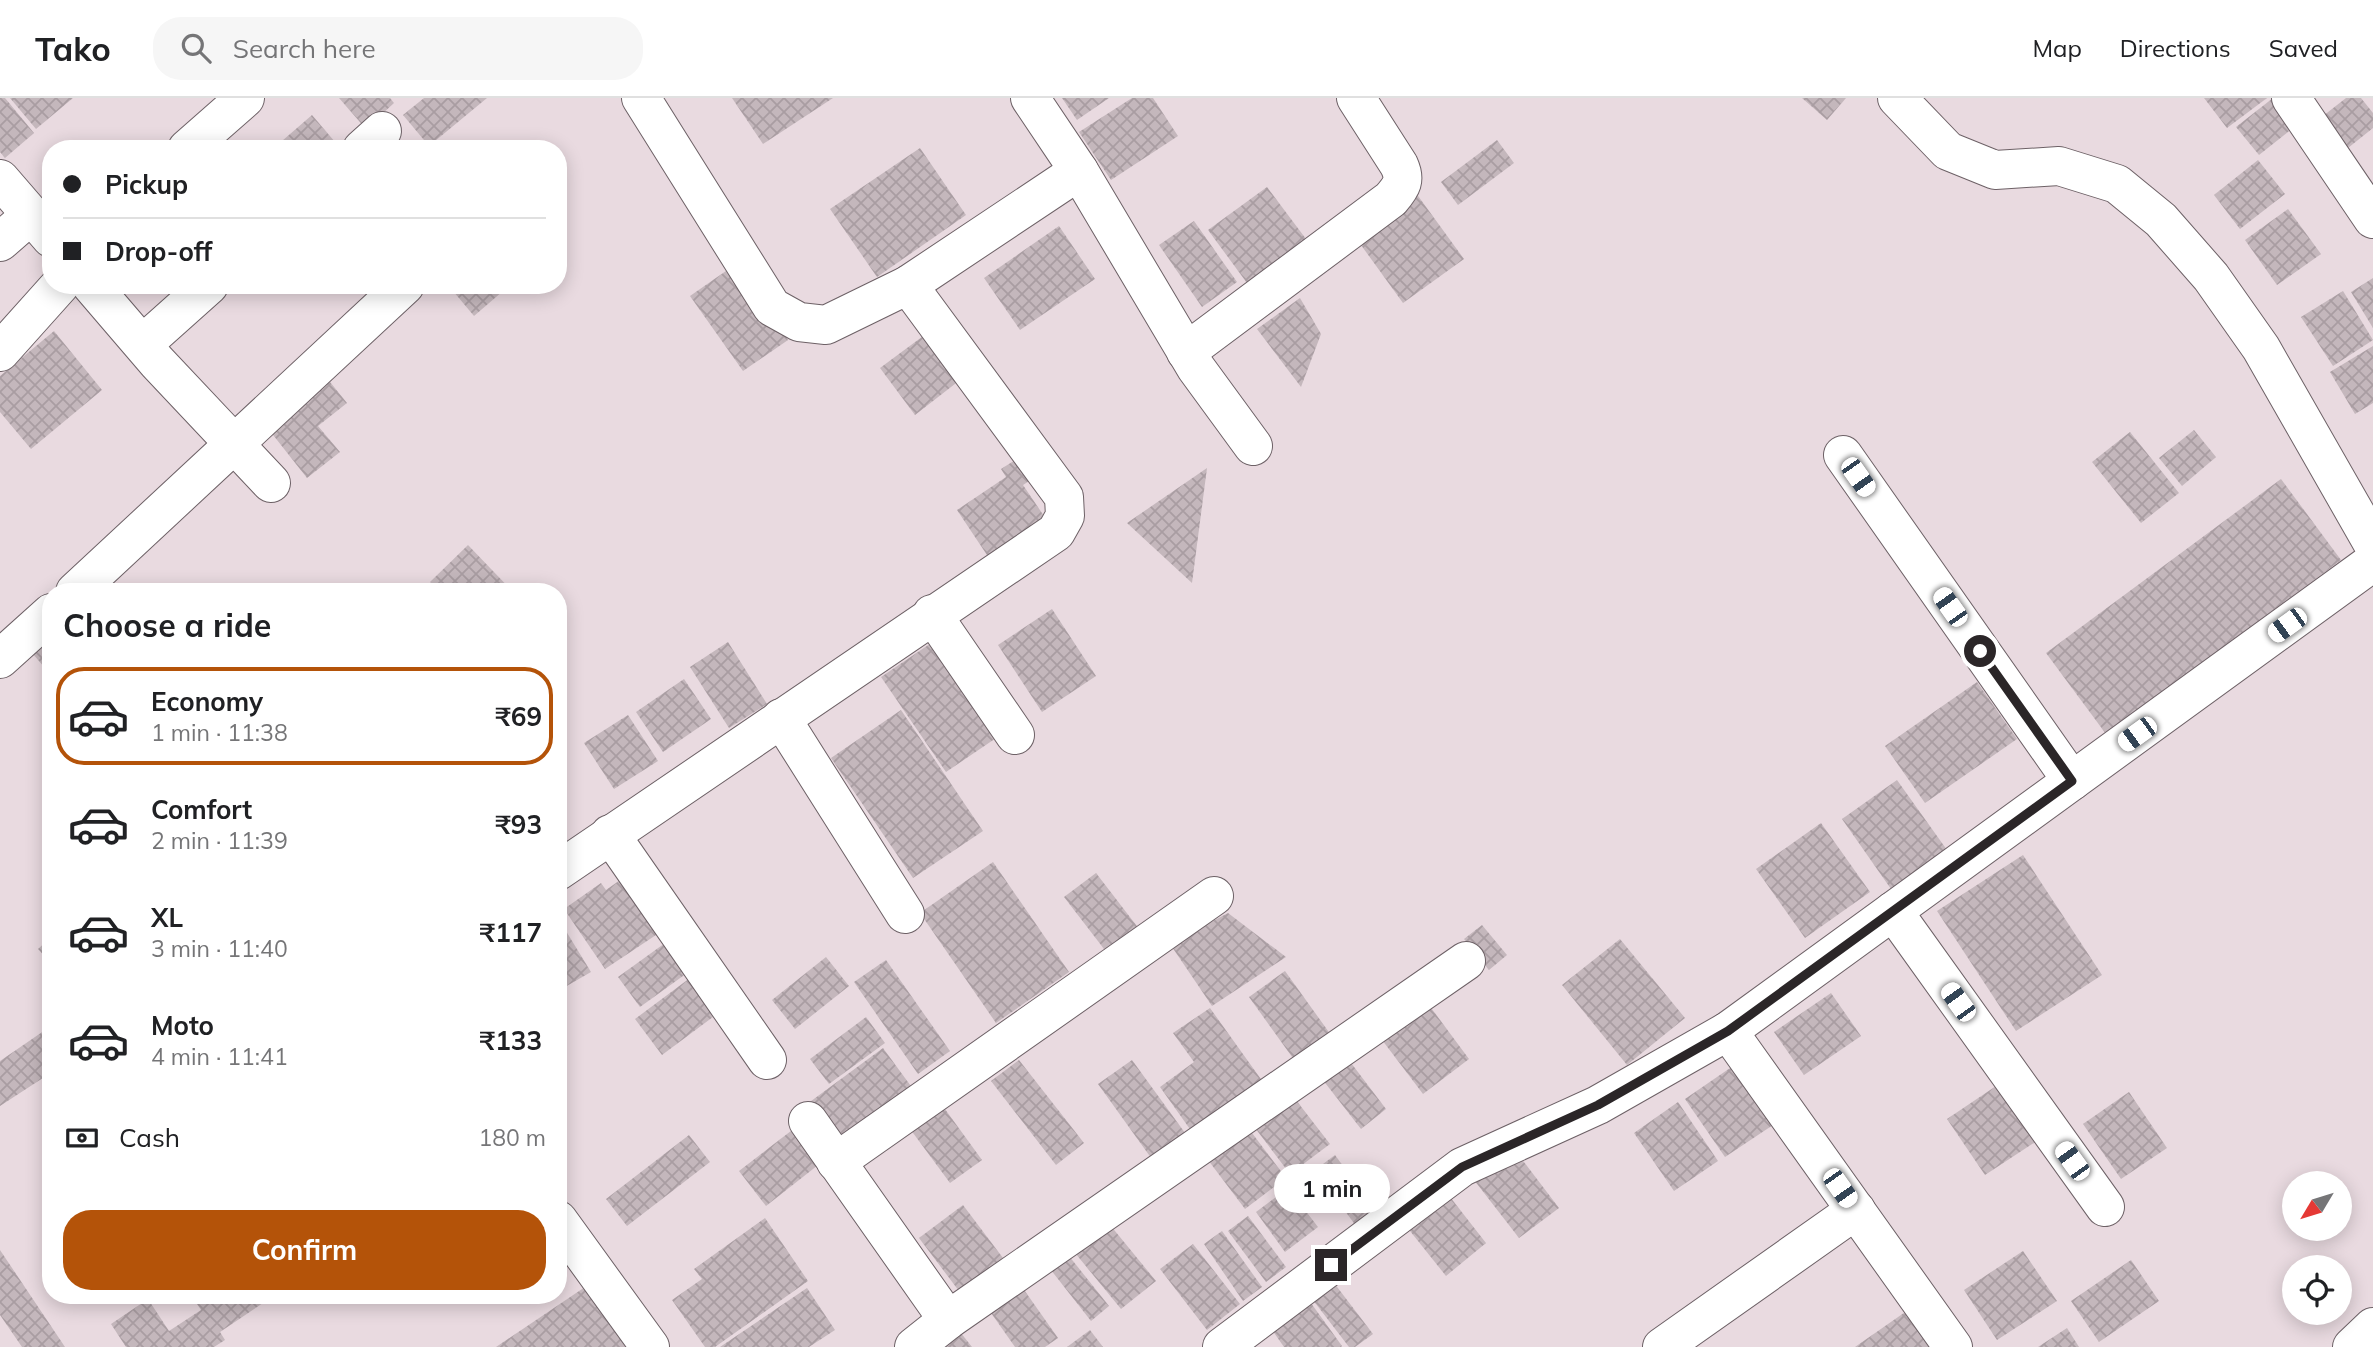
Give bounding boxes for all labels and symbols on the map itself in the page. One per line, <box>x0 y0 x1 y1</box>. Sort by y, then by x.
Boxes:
car <box>1838 454 1879 500</box>
car <box>1930 584 1971 630</box>
car <box>2264 604 2311 646</box>
route start <box>1964 635 1996 667</box>
car <box>2114 713 2161 755</box>
car <box>1938 979 1979 1025</box>
car <box>2052 1138 2093 1184</box>
callout: 1 min <box>1273 1164 1389 1212</box>
car <box>1820 1165 1861 1211</box>
north arrow <box>2282 1171 2352 1241</box>
route end <box>1315 1249 1347 1281</box>

